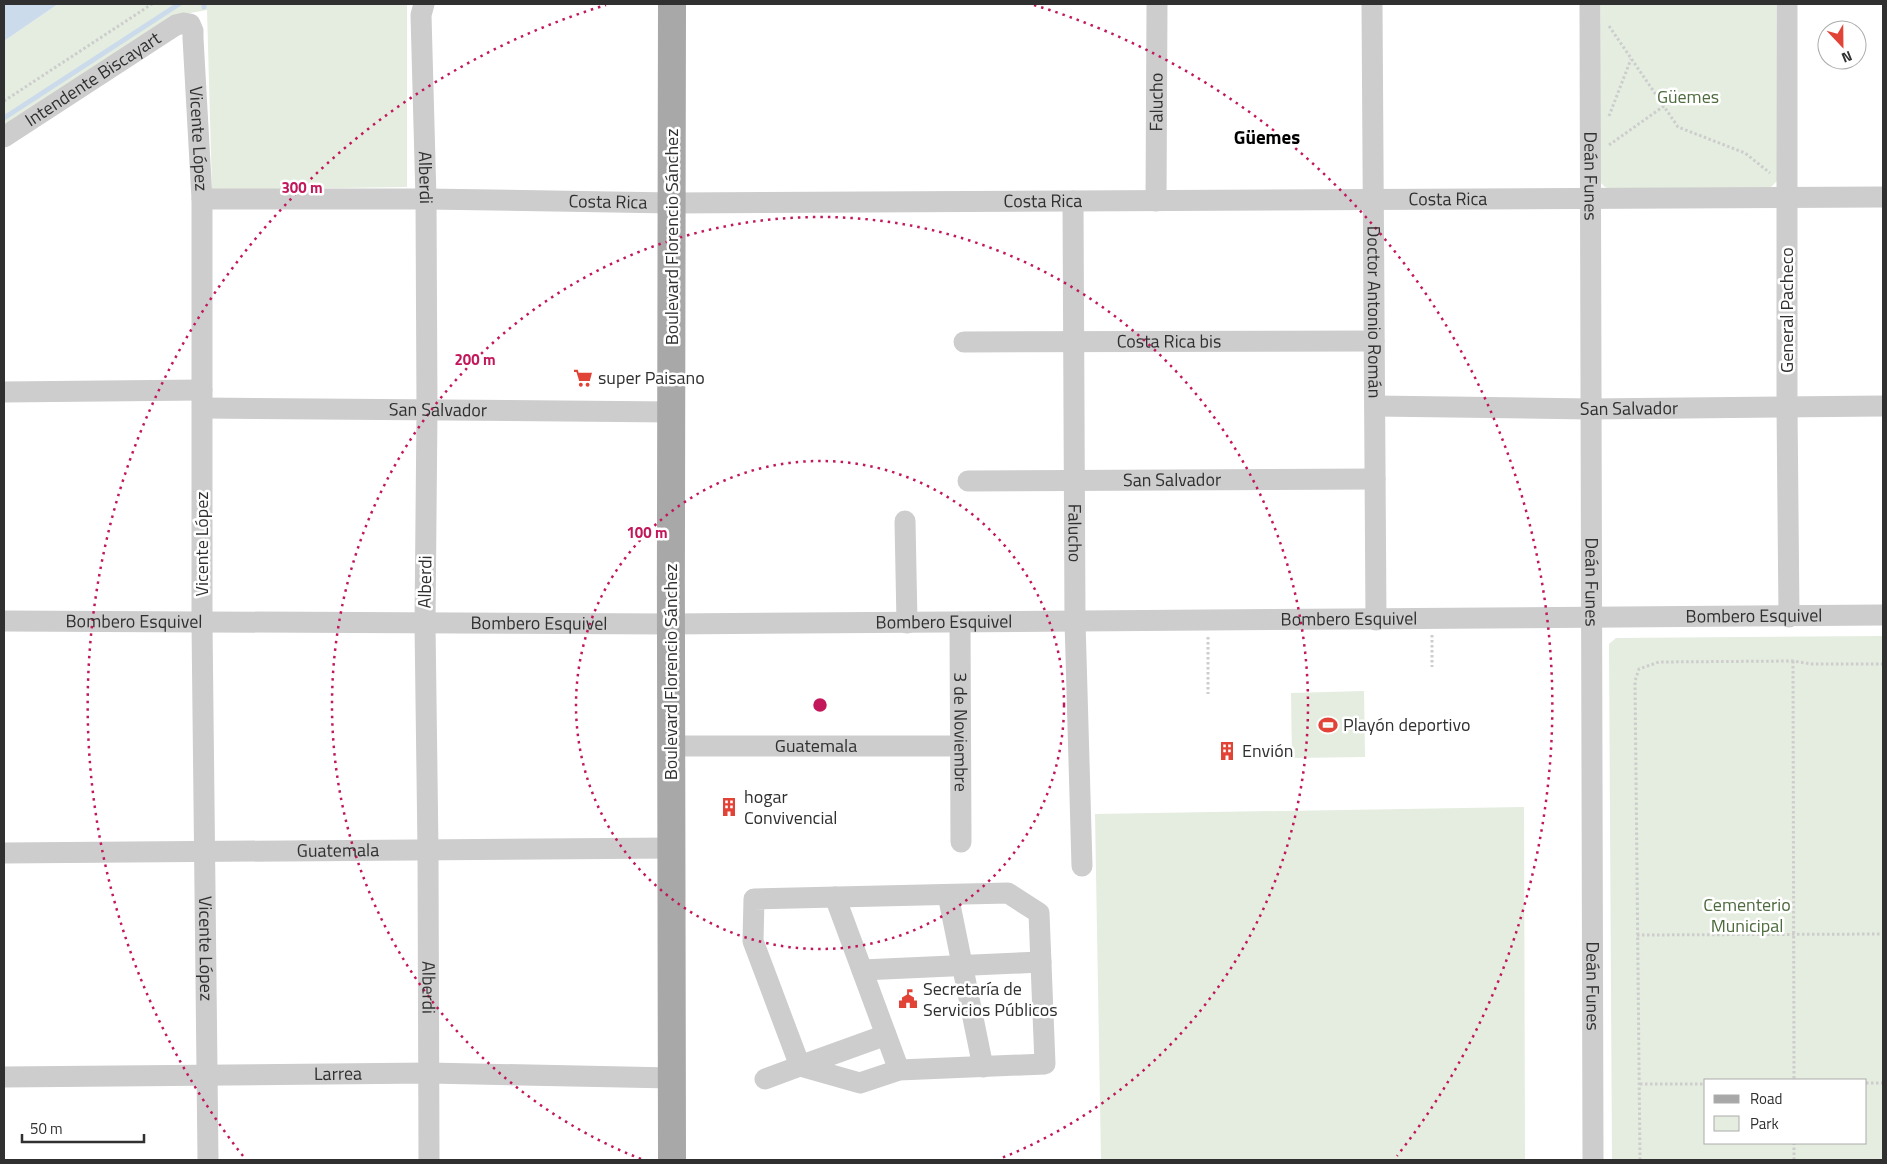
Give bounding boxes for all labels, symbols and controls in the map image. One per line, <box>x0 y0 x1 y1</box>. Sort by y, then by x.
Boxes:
north arrow <box>1817 20 1867 70</box>
street label: Intendente Biscayart <box>19 24 166 133</box>
text: N <box>1839 46 1855 69</box>
street label: Falucho <box>1142 73 1170 131</box>
park label: Güemes <box>1657 83 1719 110</box>
street label: Vicente López <box>183 85 216 192</box>
district label: Güemes <box>1234 122 1300 151</box>
street label: Boulevard Florencio Sánchez <box>658 129 685 345</box>
street label: Deán Funes <box>1577 131 1605 221</box>
street label: Alberdi <box>412 151 440 204</box>
text: 300 m <box>281 176 323 199</box>
street label: Costa Rica <box>1408 185 1487 212</box>
street label: Costa Rica <box>568 187 648 216</box>
street label: Costa Rica <box>1004 187 1082 214</box>
street label: Doctor Antonio Román <box>1360 226 1389 398</box>
street label: General Pacheco <box>1773 247 1800 373</box>
street label: Costa Rica bis <box>1117 327 1221 355</box>
text: 200 m <box>454 348 496 371</box>
place label: super Paisano <box>598 364 705 391</box>
supermarket icon: super Paisano <box>572 367 594 389</box>
street label: San Salvador <box>1580 394 1678 422</box>
street label: San Salvador <box>389 396 487 423</box>
street label: San Salvador <box>1123 466 1221 493</box>
street label: Vicente López <box>188 491 215 597</box>
street label: Falucho <box>1061 504 1089 562</box>
text: 100 m <box>626 521 668 544</box>
street label: Deán Funes <box>1578 537 1606 627</box>
street label: Alberdi <box>411 555 438 609</box>
street label: Boulevard Florencio Sánchez <box>657 564 684 780</box>
street label: Bombero Esquivel <box>1685 601 1822 629</box>
street label: Bombero Esquivel <box>1280 604 1418 632</box>
street label: Bombero Esquivel <box>66 607 202 635</box>
street label: Bombero Esquivel <box>875 607 1013 635</box>
street label: Bombero Esquivel <box>470 609 607 637</box>
street label: 3 de Noviembre <box>947 672 975 792</box>
centre of rings <box>811 696 829 714</box>
place label: Playón deportivo <box>1343 711 1471 738</box>
sports icon: Playón deportivo <box>1317 714 1339 736</box>
street label: Guatemala <box>775 732 857 759</box>
place label: Envión <box>1242 737 1293 764</box>
building icon: Envión <box>1216 740 1238 762</box>
place label: hogar Convivencial <box>744 783 838 831</box>
building icon: hogar Convivencial <box>718 796 740 818</box>
street label: Guatemala <box>297 836 379 864</box>
park label: Cementerio Municipal <box>1703 891 1791 939</box>
street label: Vicente López <box>192 896 220 1001</box>
street label: Deán Funes <box>1579 941 1607 1031</box>
street label: Alberdi <box>415 961 443 1014</box>
place label: Secretaría de Servicios Públicos <box>923 975 1058 1023</box>
public building icon: Secretaría de Servicios Públicos <box>897 988 919 1010</box>
street label: Larrea <box>314 1060 362 1087</box>
legend <box>1704 1079 1867 1144</box>
text: Road <box>1750 1087 1782 1110</box>
scale bar <box>22 1112 145 1144</box>
text: Park <box>1750 1112 1779 1135</box>
text: 50 m <box>30 1117 63 1140</box>

